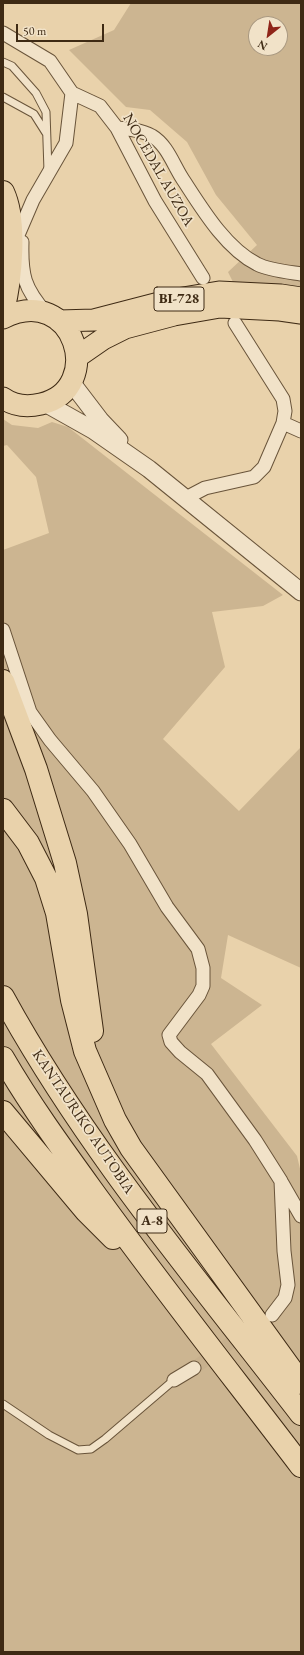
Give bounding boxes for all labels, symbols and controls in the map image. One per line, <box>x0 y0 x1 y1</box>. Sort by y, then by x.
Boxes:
scale bar <box>18 16 106 42</box>
north arrow <box>248 16 288 56</box>
text: 50 m <box>23 23 46 39</box>
text: N <box>255 37 270 54</box>
street label: NOCEDAL AUZOA <box>118 110 198 230</box>
road number: BI-728 <box>154 287 204 311</box>
street label: KANTAURIKO AUTOBIA <box>28 1046 138 1198</box>
road number: A-8 <box>137 1209 167 1233</box>

